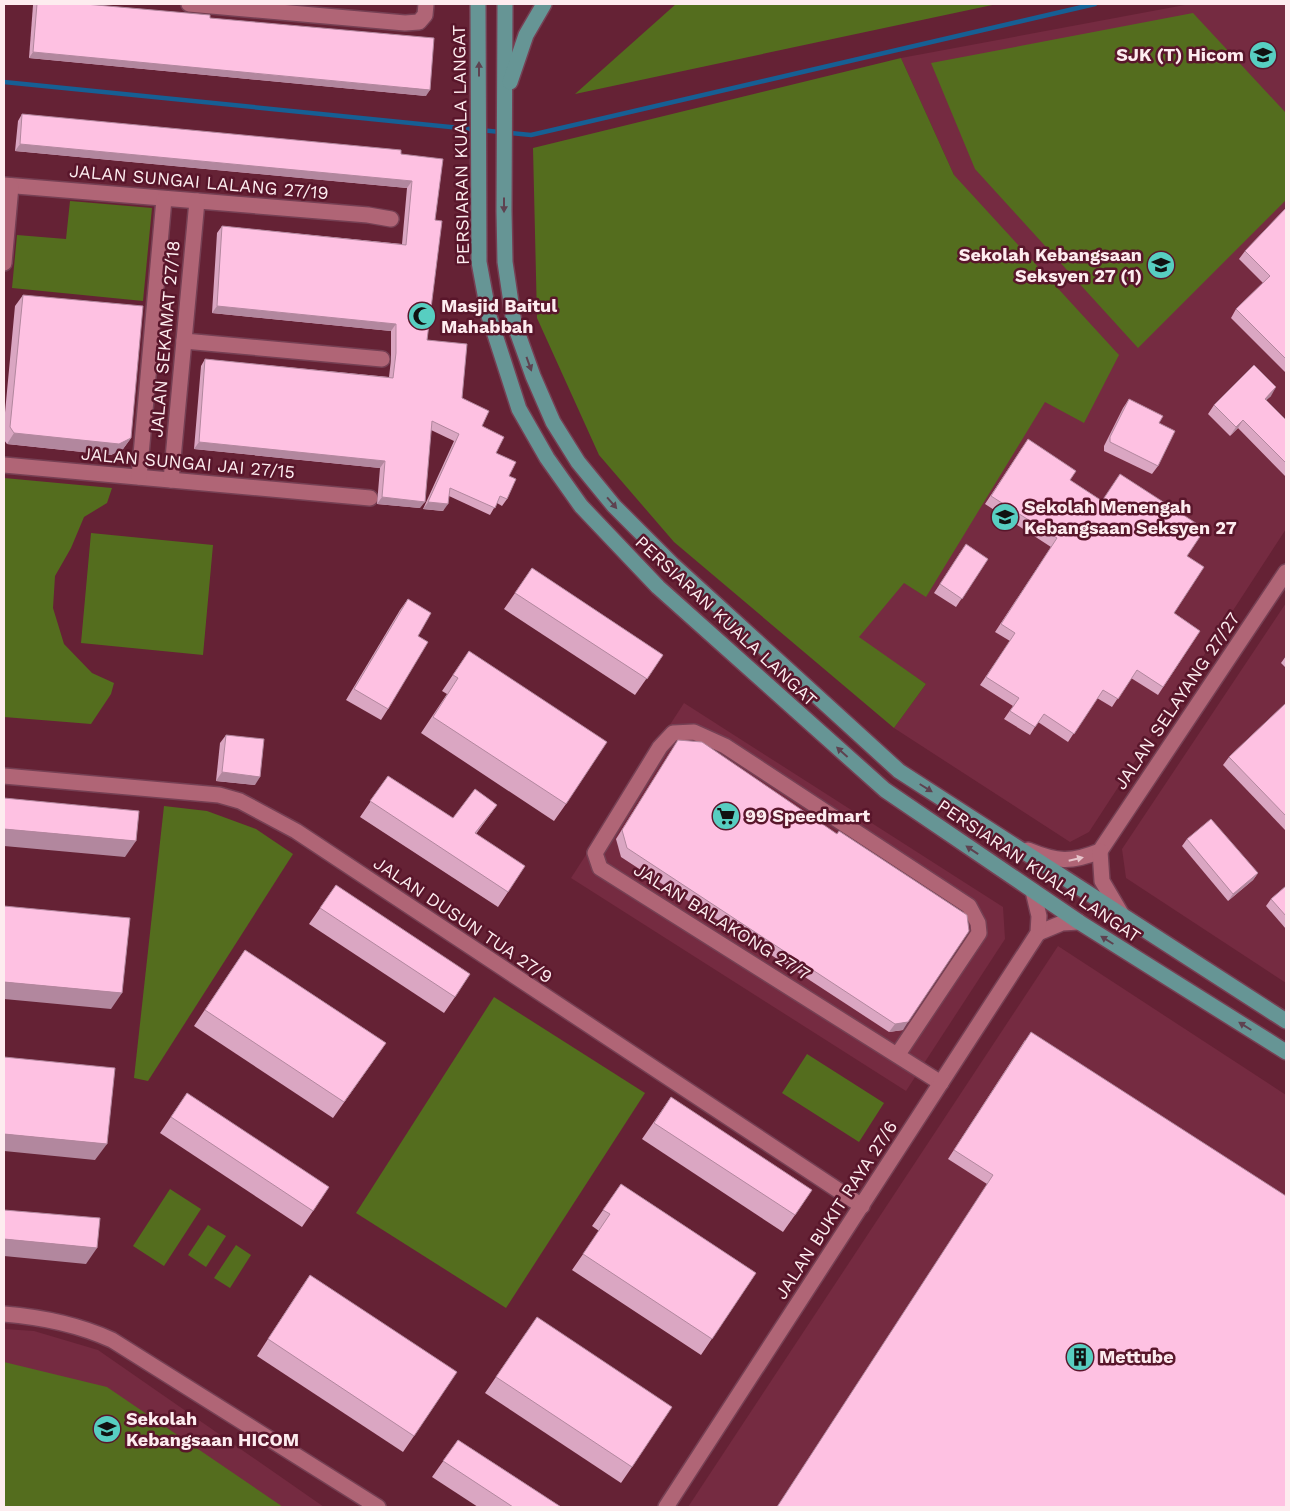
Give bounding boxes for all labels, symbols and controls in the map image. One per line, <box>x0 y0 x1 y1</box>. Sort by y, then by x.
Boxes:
street label: PERSIARAN KUALA LANGAT <box>448 24 473 265</box>
school or university icon: SJK (T) Hicom <box>1248 40 1278 70</box>
place label: SJK (T) Hicom <box>1116 44 1244 65</box>
one-way arrow <box>475 60 483 76</box>
street label: JALAN SUNGAI LALANG 27/19 <box>68 160 330 203</box>
one-way arrow <box>500 197 508 213</box>
street label: JALAN SEKAMAT 27/18 <box>145 240 184 438</box>
place label: Sekolah Kebangsaan Seksyen 27 (1) <box>959 244 1142 286</box>
school or university icon: Sekolah Kebangsaan Seksyen 27 (1) <box>1146 250 1176 280</box>
place label: Masjid Baitul Mahabbah <box>441 295 557 337</box>
mosque icon: Masjid Baitul Mahabbah <box>407 301 437 331</box>
one-way arrow <box>525 357 533 372</box>
street label: JALAN SUNGAI JAI 27/15 <box>80 443 296 482</box>
one-way arrow <box>606 496 617 509</box>
place label: Sekolah Menengah Kebangsaan Seksyen 27 <box>1024 496 1237 538</box>
school or university icon: Sekolah Menengah Kebangsaan Seksyen 27 <box>990 502 1020 532</box>
street label: PERSIARAN KUALA LANGAT <box>631 531 822 710</box>
street label: JALAN SELAYANG 27/27 <box>1109 608 1244 793</box>
one-way arrow <box>837 746 849 758</box>
one-way arrow <box>919 783 933 792</box>
street label: PERSIARAN KUALA LANGAT <box>934 795 1145 947</box>
supermarket icon: 99 Speedmart <box>711 801 741 831</box>
place label: 99 Speedmart <box>745 805 870 826</box>
one-way arrow <box>965 845 979 855</box>
street label: JALAN DUSUN TUA 27/9 <box>370 852 557 987</box>
one-way arrow <box>1069 855 1084 863</box>
street label: JALAN BALAKONG 27/7 <box>630 859 814 985</box>
one-way arrow <box>1101 935 1114 944</box>
one-way arrow <box>1238 1021 1252 1031</box>
street label: JALAN BUKIT RAYA 27/6 <box>770 1117 901 1303</box>
building icon: Mettube <box>1065 1342 1095 1372</box>
place label: Mettube <box>1099 1346 1174 1367</box>
place label: Sekolah Kebangsaan HICOM <box>126 1408 299 1450</box>
school or university icon: Sekolah Kebangsaan HICOM <box>92 1414 122 1444</box>

